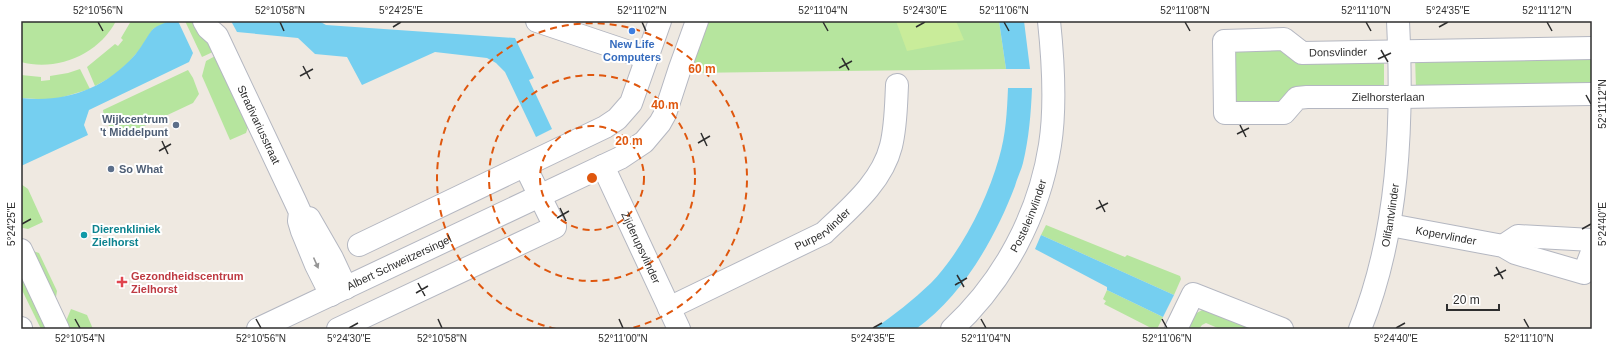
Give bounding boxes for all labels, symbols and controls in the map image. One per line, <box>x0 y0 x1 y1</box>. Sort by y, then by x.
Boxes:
text: 52°10'56"N <box>73 5 123 16</box>
text: 52°10'58"N <box>255 5 305 16</box>
text: 5°24'25"E <box>379 5 423 16</box>
text: 52°11'02"N <box>617 5 667 16</box>
text: 52°11'04"N <box>798 5 848 16</box>
text: 5°24'30"E <box>903 5 947 16</box>
text: 52°11'06"N <box>979 5 1029 16</box>
text: 52°11'08"N <box>1160 5 1210 16</box>
text: 52°11'10"N <box>1341 5 1391 16</box>
text: 5°24'35"E <box>1426 5 1470 16</box>
text: 52°11'12"N <box>1522 5 1572 16</box>
marker: New Life Computers <box>627 26 637 36</box>
place label: New Life Computers <box>603 38 661 63</box>
street label: Donsvlinder <box>1309 45 1367 59</box>
text: 60 m <box>688 62 716 76</box>
text: 52°11'12"N <box>1597 79 1608 129</box>
street label: Stradivariusstraat <box>235 83 283 166</box>
street label: Zielhorsterlaan <box>1352 91 1425 103</box>
text: 40 m <box>651 98 679 112</box>
place label: Wijkcentrum 't Middelpunt <box>100 113 168 138</box>
marker: Wijkcentrum 't Middelpunt <box>171 120 181 130</box>
text: 20 m <box>615 134 643 148</box>
place label: So What <box>119 163 163 175</box>
marker: So What <box>106 164 116 174</box>
centre of rings <box>585 171 599 185</box>
street label: Posteleinvlinder <box>1008 178 1048 254</box>
street label: Olifantvlinder <box>1379 182 1401 248</box>
text: 5°24'25"E <box>6 202 17 246</box>
text: 5°24'40"E <box>1597 202 1608 246</box>
street label: Purpervlinder <box>793 205 853 252</box>
street label: Zijderupsvlinder <box>619 210 663 286</box>
place label: Dierenkliniek Zielhorst <box>92 223 161 248</box>
street label: Kopervlinder <box>1415 224 1478 247</box>
marker: Dierenkliniek Zielhorst <box>79 230 89 240</box>
street label: Albert Schweitzersingel <box>345 232 453 292</box>
one-way arrow <box>313 258 319 269</box>
place label: Gezondheidscentrum Zielhorst <box>131 270 244 295</box>
marker: Gezondheidscentrum Zielhorst <box>116 276 128 288</box>
scale bar <box>1447 286 1499 312</box>
text: 20 m <box>1453 293 1480 307</box>
text: 52°10'54"N <box>55 333 105 344</box>
text: 52°10'56"N <box>236 333 286 344</box>
text: 5°24'30"E <box>327 333 371 344</box>
text: 52°10'58"N <box>417 333 467 344</box>
text: 52°11'00"N <box>598 333 648 344</box>
text: 5°24'35"E <box>851 333 895 344</box>
text: 52°11'04"N <box>961 333 1011 344</box>
text: 52°11'06"N <box>1142 333 1192 344</box>
text: 5°24'40"E <box>1374 333 1418 344</box>
text: 52°11'10"N <box>1504 333 1554 344</box>

